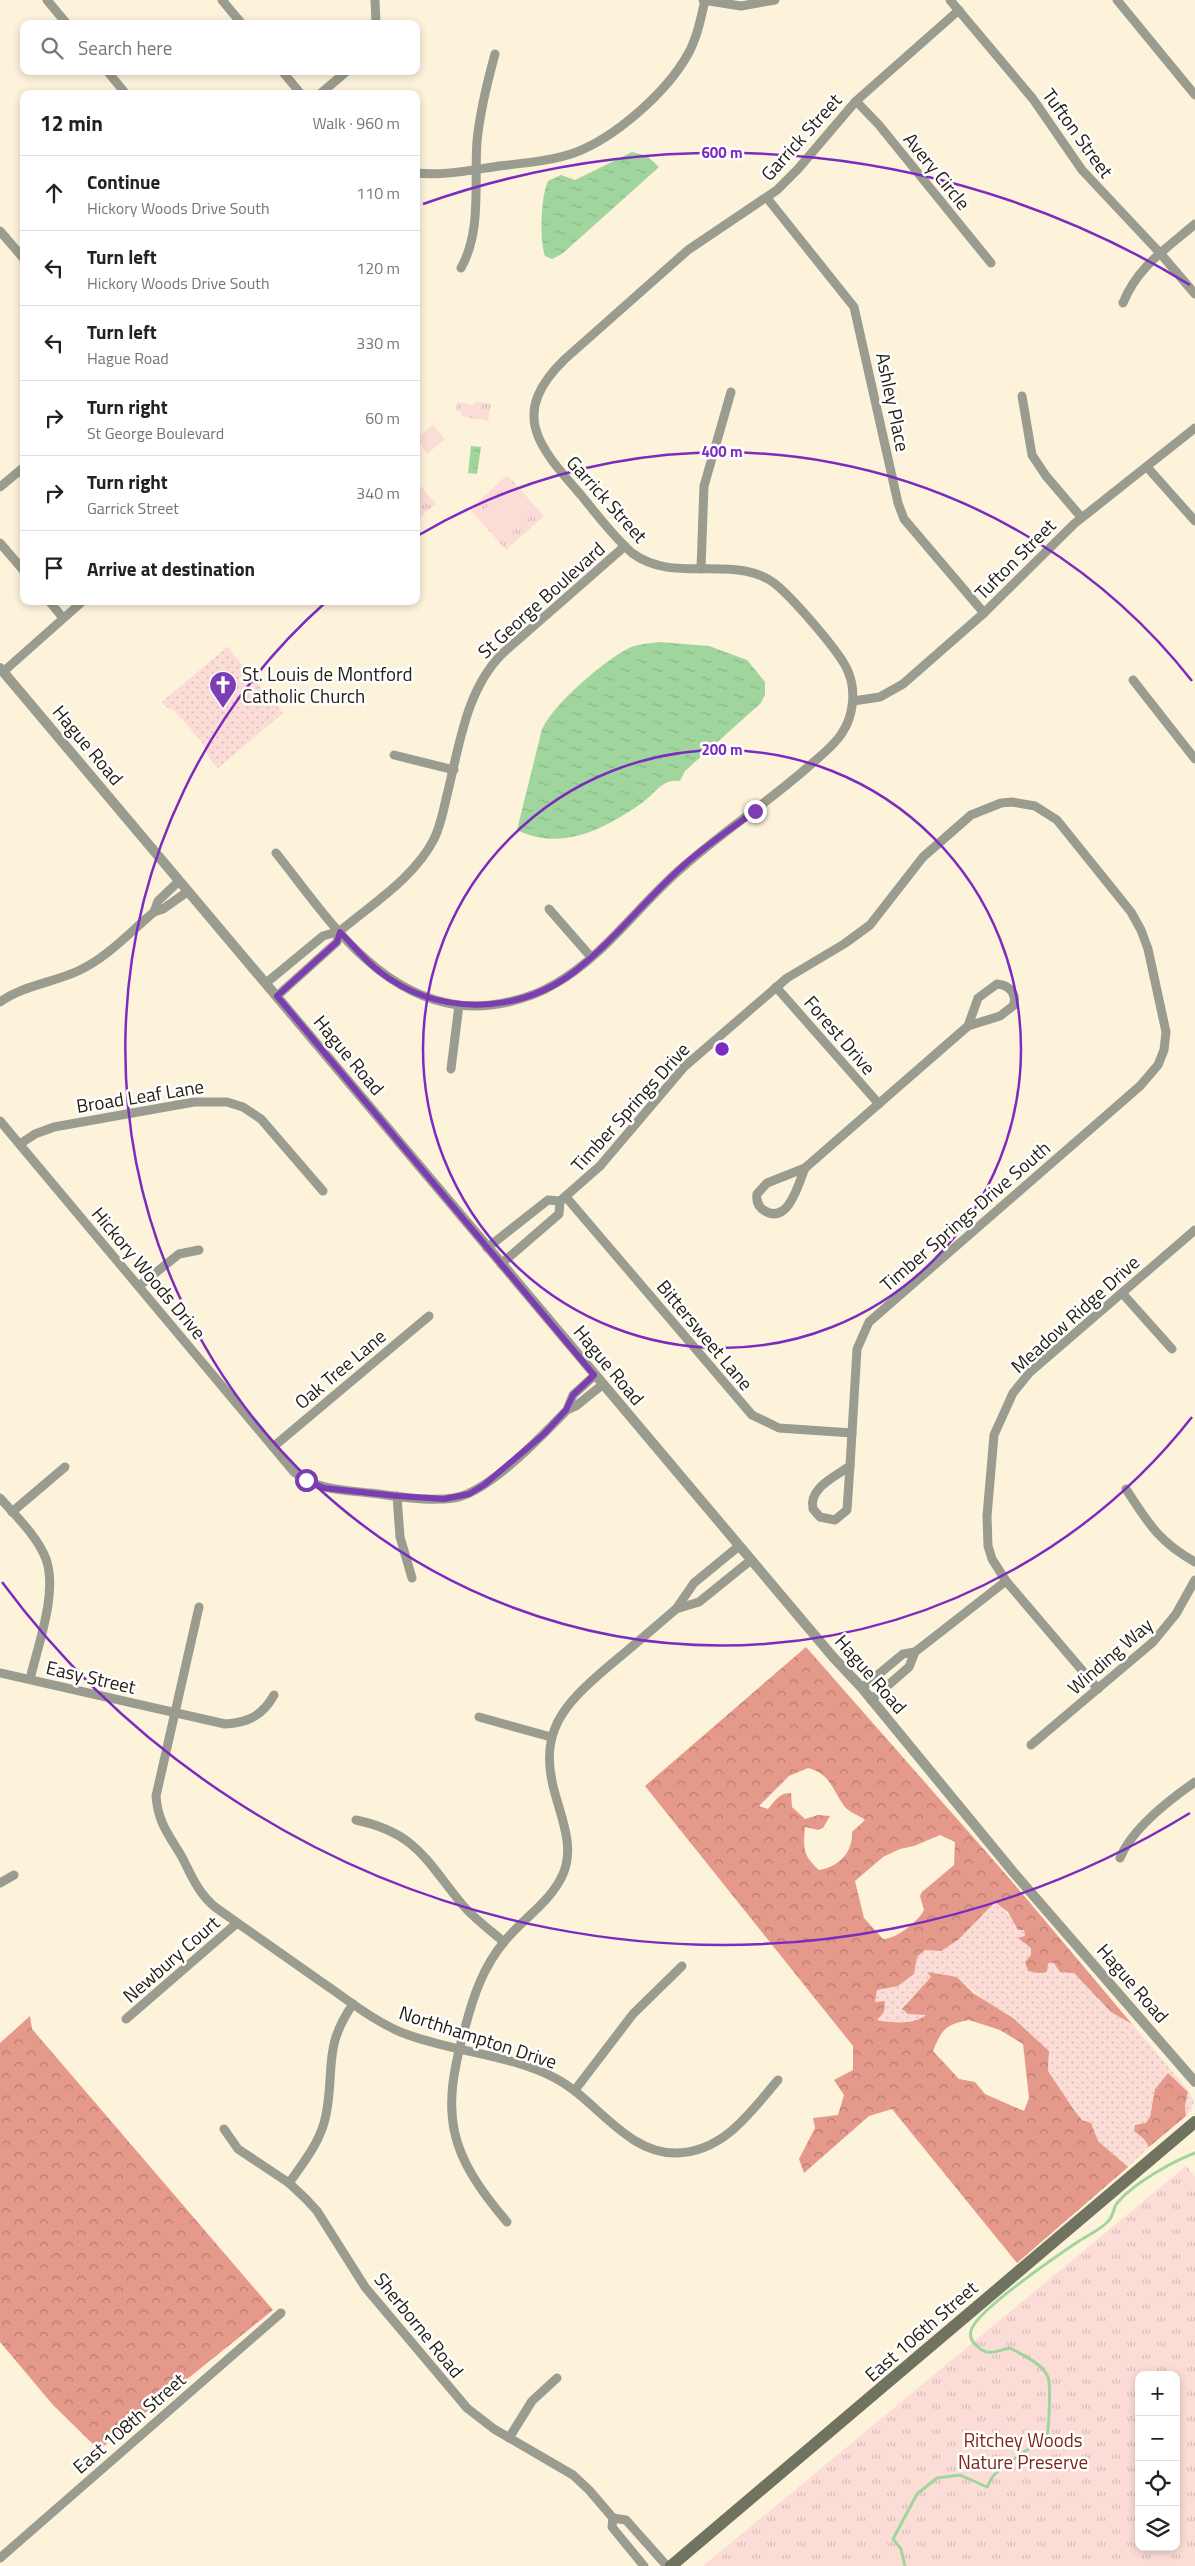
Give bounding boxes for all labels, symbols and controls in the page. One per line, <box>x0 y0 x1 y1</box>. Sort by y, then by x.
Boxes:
search box <box>20 20 420 75</box>
text: Search here <box>78 33 172 62</box>
icon: search <box>38 34 66 62</box>
street label: Tufton Street <box>1036 82 1121 184</box>
street label: Garrick Street <box>753 86 848 187</box>
text: 12 min <box>40 107 103 139</box>
text: Walk · 960 m <box>312 111 400 135</box>
street label: Avery Circle <box>897 126 978 216</box>
text: 600 m <box>701 141 743 164</box>
text: Continue <box>87 167 160 196</box>
icon: ahead <box>40 179 68 207</box>
text: 110 m <box>356 181 400 205</box>
text: Hickory Woods Drive South <box>87 196 269 220</box>
text: Turn left <box>87 242 157 271</box>
icon: left <box>40 254 68 282</box>
text: 120 m <box>356 256 400 280</box>
text: Hickory Woods Drive South <box>87 271 269 295</box>
text: Turn left <box>87 317 157 346</box>
icon: left <box>40 329 68 357</box>
text: 330 m <box>356 331 400 355</box>
text: Hague Road <box>87 346 169 370</box>
street label: Ashley Place <box>869 350 918 454</box>
text: Turn right <box>87 392 168 421</box>
icon: right <box>40 404 68 432</box>
text: 60 m <box>365 406 400 430</box>
text: St George Boulevard <box>87 421 224 445</box>
text: 400 m <box>701 440 743 463</box>
street label: Garrick Street <box>560 448 655 549</box>
text: Turn right <box>87 467 168 496</box>
icon: right <box>40 479 68 507</box>
text: 340 m <box>356 481 400 505</box>
text: Garrick Street <box>87 496 179 520</box>
street label: Tufton Street <box>967 511 1062 606</box>
street label: St George Boulevard <box>470 534 611 665</box>
icon: arrive <box>40 554 68 582</box>
text: Arrive at destination <box>87 554 255 583</box>
place label: St. Louis de Montford Catholic Church <box>242 659 412 710</box>
church icon: St. Louis de Montford Catholic Church <box>208 670 238 709</box>
street label: Hague Road <box>46 698 131 791</box>
text: 200 m <box>701 738 743 761</box>
route end <box>744 800 767 823</box>
street label: Forest Drive <box>798 989 883 1081</box>
street label: Hague Road <box>307 1008 392 1101</box>
street label: Timber Springs Drive <box>563 1035 696 1178</box>
centre of rings <box>713 1040 731 1058</box>
street label: Broad Leaf Lane <box>74 1071 206 1120</box>
street label: Timber Springs Drive South <box>873 1133 1056 1298</box>
street label: Hickory Woods Drive <box>85 1200 214 1345</box>
street label: Meadow Ridge Drive <box>1004 1248 1146 1379</box>
street label: Bittersweet Lane <box>650 1273 760 1396</box>
street label: Hague Road <box>567 1318 652 1411</box>
street label: Oak Tree Lane <box>288 1322 392 1416</box>
route start <box>295 1469 318 1492</box>
street label: Winding Way <box>1061 1610 1159 1701</box>
street label: Hague Road <box>829 1628 914 1720</box>
street label: Easy Street <box>43 1652 139 1701</box>
street label: Newbury Court <box>116 1908 226 2009</box>
street label: Hague Road <box>1091 1937 1176 2029</box>
street label: Northhampton Drive <box>395 1997 561 2076</box>
street label: Sherborne Road <box>368 2266 471 2384</box>
street label: East 106th Street <box>858 2273 984 2388</box>
street label: East 108th Street <box>66 2365 192 2480</box>
map controls <box>1135 2371 1180 2551</box>
button: + <box>1135 2371 1180 2416</box>
button: − <box>1135 2416 1180 2461</box>
park label: Ritchey Woods Nature Preserve <box>958 2425 1088 2476</box>
button: locate <box>1135 2461 1180 2506</box>
button: layers <box>1135 2506 1180 2551</box>

